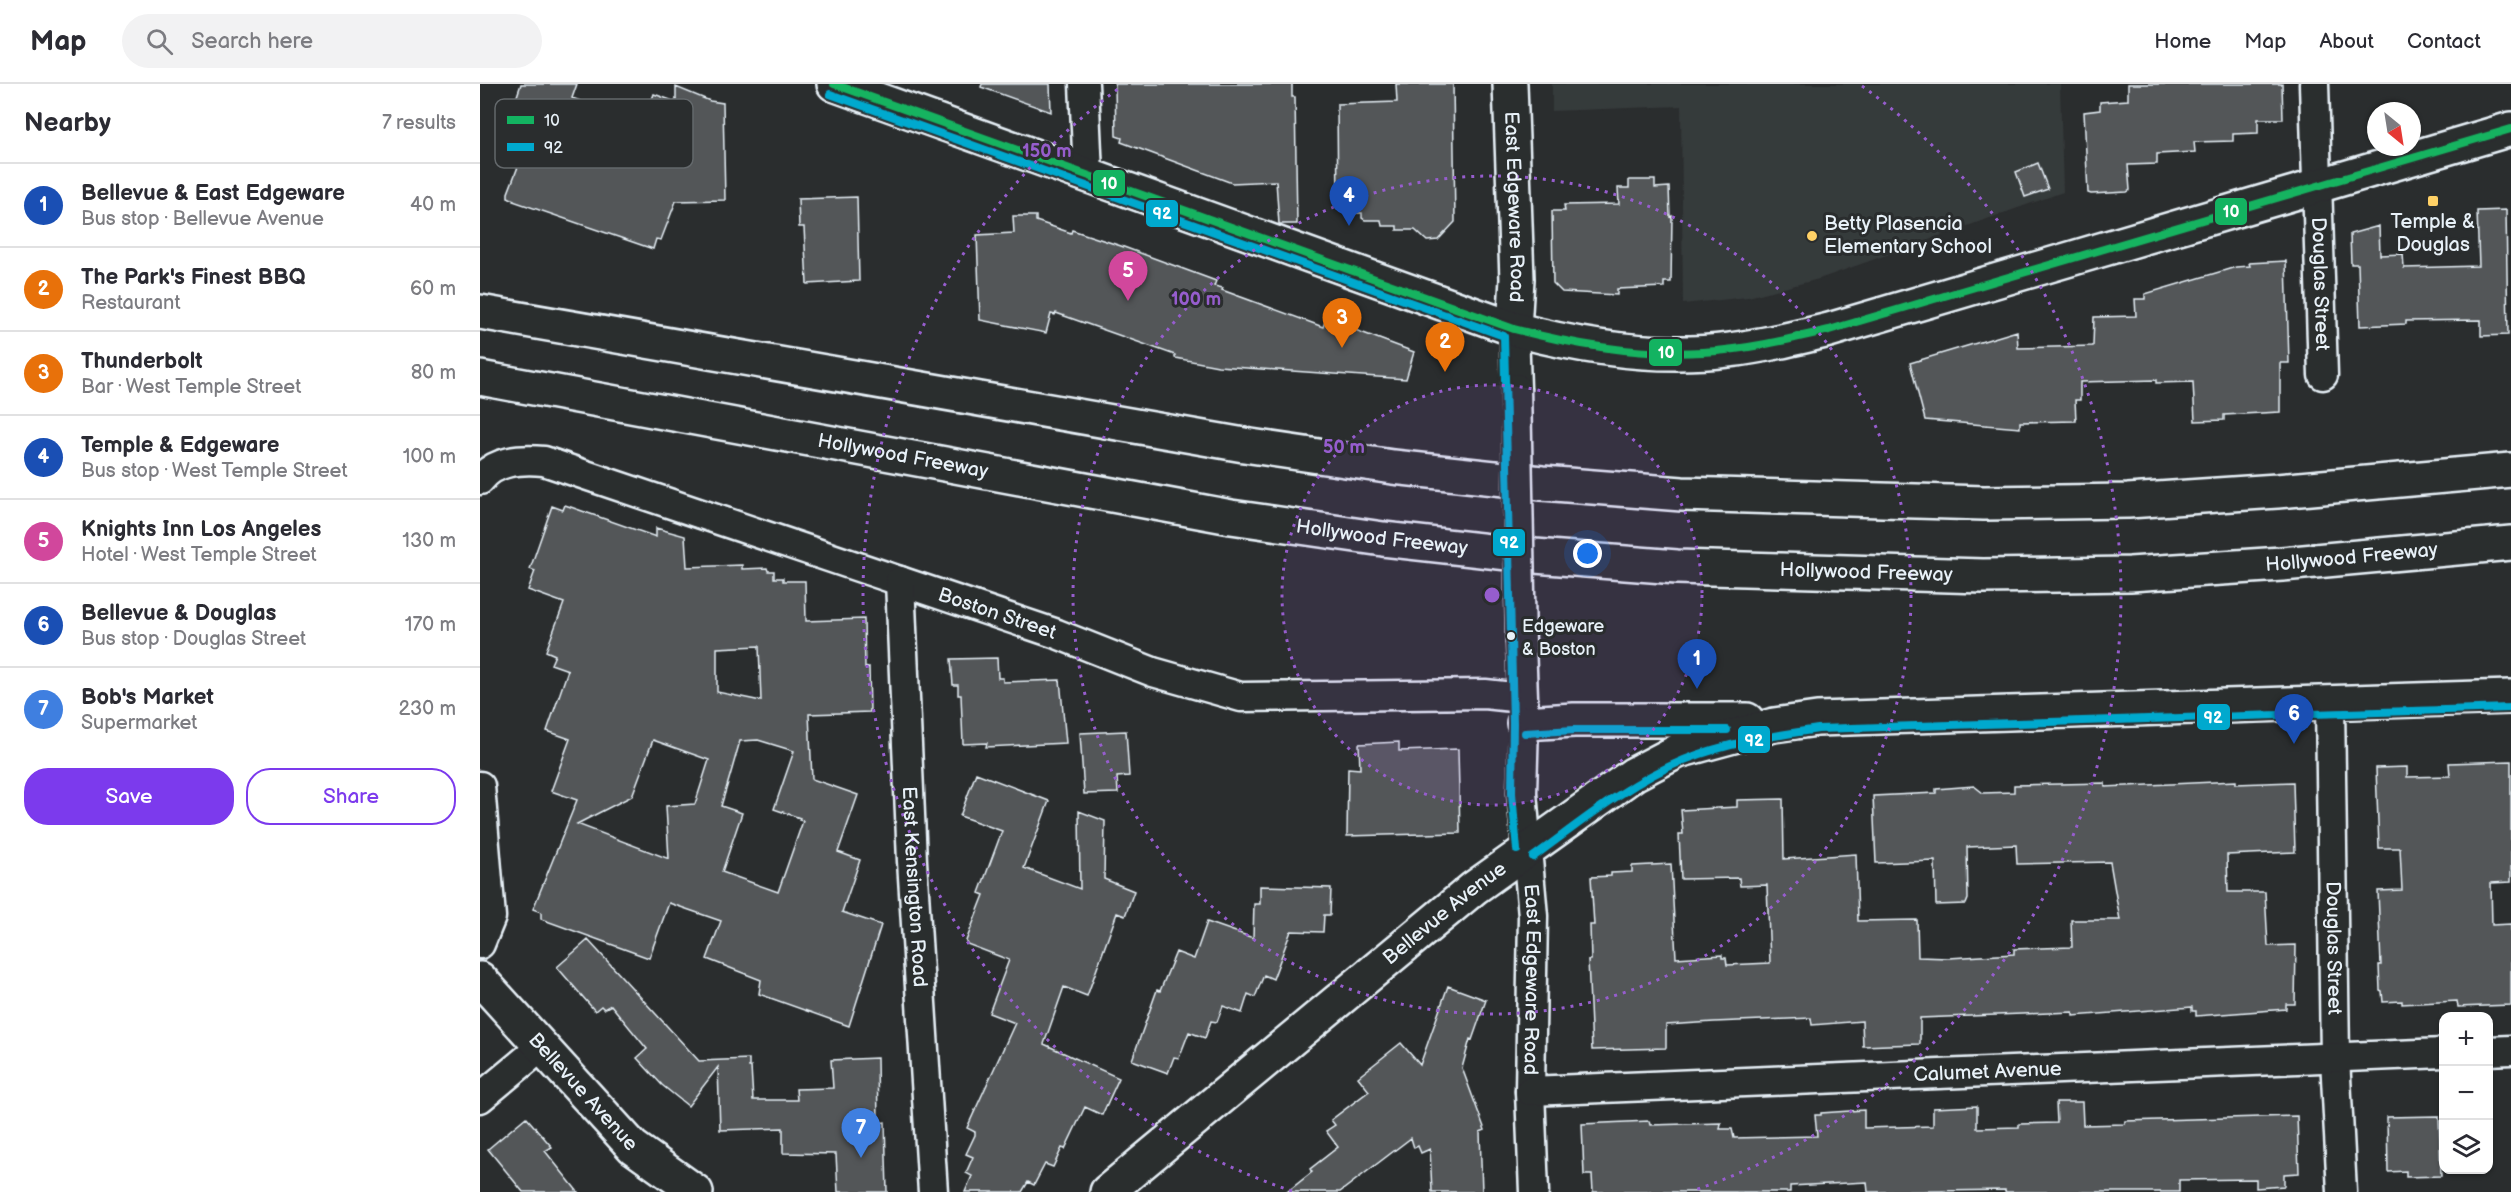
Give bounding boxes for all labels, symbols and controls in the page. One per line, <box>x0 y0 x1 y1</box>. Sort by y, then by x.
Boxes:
search box <box>122 14 542 68</box>
text: Map <box>30 25 86 58</box>
icon: search <box>143 25 176 58</box>
text: Search here <box>191 28 313 55</box>
text: Home <box>2154 29 2211 54</box>
text: Map <box>2244 29 2286 54</box>
text: About <box>2319 29 2374 54</box>
text: Contact <box>2407 29 2481 54</box>
legend <box>495 99 693 168</box>
north arrow <box>2367 102 2421 156</box>
text: Nearby <box>24 108 111 139</box>
text: 7 results <box>382 111 456 135</box>
street label: East Edgeware Road <box>1499 111 1529 303</box>
text: 10 <box>544 112 560 131</box>
text: 92 <box>544 139 563 158</box>
text: 150 m <box>1022 141 1072 162</box>
line badge: 10 <box>1092 169 1126 197</box>
text: 10 <box>1101 175 1117 194</box>
pin: 4 <box>1330 176 1368 226</box>
text: Bellevue & East Edgeware <box>81 180 345 207</box>
text: 1 <box>39 193 48 217</box>
text: 40 m <box>410 193 456 217</box>
marker: Temple & Douglas <box>2426 194 2440 208</box>
line badge: 10 <box>2214 197 2248 226</box>
line badge: 92 <box>1145 199 1179 228</box>
text: 10 <box>2223 203 2239 222</box>
text: 92 <box>1153 205 1172 224</box>
text: Bus stop · Bellevue Avenue <box>81 207 324 231</box>
place label: Temple & Douglas <box>2391 210 2475 257</box>
place label: Betty Plasencia Elementary School <box>1824 212 1992 259</box>
street label: Douglas Street <box>2306 217 2334 351</box>
marker: Betty Plasencia Elementary School <box>1805 229 1819 243</box>
pin: 5 <box>1108 252 1148 301</box>
text: The Park's Finest BBQ <box>81 264 305 291</box>
text: 2 <box>38 277 49 301</box>
text: 60 m <box>410 277 456 301</box>
text: 100 m <box>1171 289 1221 310</box>
text: Restaurant <box>81 291 181 315</box>
pin: 3 <box>1322 298 1362 348</box>
pin: 2 <box>1426 322 1464 372</box>
line badge: 10 <box>1648 338 1683 367</box>
text: 10 <box>1658 344 1674 363</box>
text: Thunderbolt <box>81 348 203 375</box>
text: 3 <box>38 361 49 385</box>
text: 80 m <box>411 361 456 385</box>
text: Bar · West Temple Street <box>81 375 301 399</box>
street label: Hollywood Freeway <box>816 429 990 484</box>
text: Temple & Edgeware <box>81 432 279 459</box>
text: 50 m <box>1323 437 1365 458</box>
text: 4 <box>38 445 49 469</box>
text: 100 m <box>403 445 456 469</box>
text: Bus stop · West Temple Street <box>81 459 348 483</box>
street label: Hollywood Freeway <box>1294 515 1469 560</box>
text: Knights Inn Los Angeles <box>81 516 321 543</box>
line badge: 92 <box>1492 528 1526 557</box>
text: 5 <box>38 529 49 553</box>
text: 130 m <box>402 529 456 553</box>
text: 92 <box>1500 534 1519 553</box>
street label: Hollywood Freeway <box>2265 538 2439 577</box>
your location <box>1573 539 1602 568</box>
text: Hotel · West Temple Street <box>81 543 317 567</box>
street label: Hollywood Freeway <box>1779 558 1953 587</box>
street label: Boston Street <box>935 583 1059 645</box>
centre of rings <box>1482 585 1502 605</box>
text: Bellevue & Douglas <box>81 600 276 627</box>
text: 6 <box>37 613 50 637</box>
text: 170 m <box>405 613 456 637</box>
place label: Edgeware & Boston <box>1522 616 1605 660</box>
text: Bus stop · Douglas Street <box>81 627 306 651</box>
marker: Edgeware & Boston <box>1505 630 1517 642</box>
pin: 1 <box>1678 640 1716 689</box>
text: Bob's Market <box>81 684 214 711</box>
pin: 6 <box>2274 694 2314 744</box>
text: 7 <box>38 697 49 721</box>
text: 230 m <box>399 697 456 721</box>
line badge: 92 <box>2196 703 2231 731</box>
text: 92 <box>2204 709 2223 728</box>
text: Supermarket <box>81 711 197 735</box>
line badge: 92 <box>1737 725 1771 754</box>
text: 92 <box>1745 732 1764 751</box>
button: Save <box>24 768 234 825</box>
button: Share <box>246 768 456 825</box>
street label: East Kensington Road <box>897 786 932 988</box>
street label: Bellevue Avenue <box>1378 857 1511 970</box>
street label: Douglas Street <box>2321 881 2346 1015</box>
street label: East Edgeware Road <box>1518 883 1545 1075</box>
map controls <box>2439 1012 2493 1174</box>
button: + <box>2439 1012 2493 1066</box>
street label: Bellevue Avenue <box>523 1028 643 1156</box>
street label: Calumet Avenue <box>1913 1057 2062 1087</box>
button: − <box>2439 1066 2493 1120</box>
pin: 7 <box>842 1108 880 1158</box>
button: layers <box>2439 1120 2493 1174</box>

